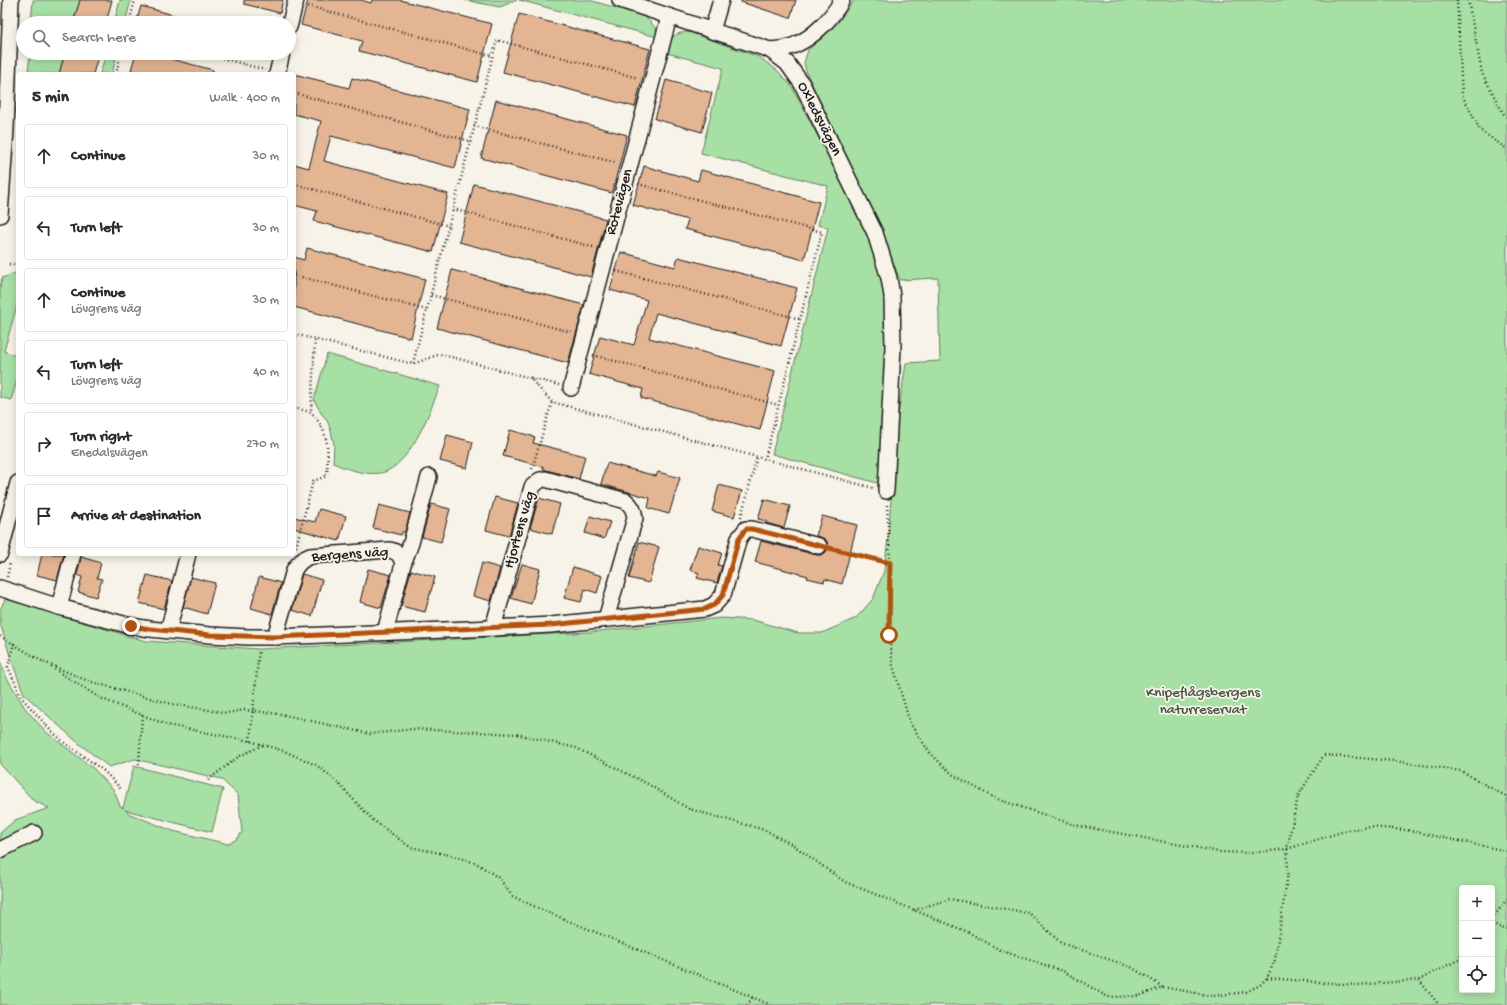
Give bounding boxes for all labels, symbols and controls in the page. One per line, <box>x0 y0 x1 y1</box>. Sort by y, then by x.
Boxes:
search box <box>16 16 296 60</box>
icon: search <box>30 27 52 49</box>
text: Search here <box>62 29 136 47</box>
street label: Oxledsvägen <box>793 79 845 159</box>
text: 5 min <box>32 88 69 108</box>
text: Walk · 400 m <box>210 91 280 106</box>
icon: ahead <box>33 145 55 167</box>
text: Continue <box>71 147 125 165</box>
text: 30 m <box>253 149 279 164</box>
street label: Rotevägen <box>603 167 637 237</box>
icon: left <box>33 217 55 239</box>
text: Turn left <box>71 219 122 237</box>
text: 30 m <box>253 221 279 236</box>
text: Continue <box>71 284 125 302</box>
icon: ahead <box>33 289 55 311</box>
text: 30 m <box>253 293 279 308</box>
text: Lövgrens väg <box>71 302 141 317</box>
text: Turn left <box>71 356 122 374</box>
icon: left <box>33 361 55 383</box>
text: 40 m <box>253 365 279 380</box>
text: Lövgrens väg <box>71 374 141 389</box>
text: Turn right <box>71 428 131 446</box>
icon: right <box>33 433 55 455</box>
text: 270 m <box>246 437 279 452</box>
text: Enedalsvägen <box>71 446 148 461</box>
street label: Hjortens väg <box>500 489 540 571</box>
icon: arrive <box>33 505 55 527</box>
text: Arrive at destination <box>71 507 201 525</box>
street label: Bergens väg <box>310 543 389 567</box>
route end <box>122 617 140 635</box>
route start <box>880 626 898 644</box>
park label: Knipeflågsbergens naturreservat <box>1146 684 1260 719</box>
map controls <box>1459 885 1495 993</box>
button: + <box>1459 885 1495 921</box>
button: − <box>1459 921 1495 957</box>
button: locate <box>1459 957 1495 993</box>

